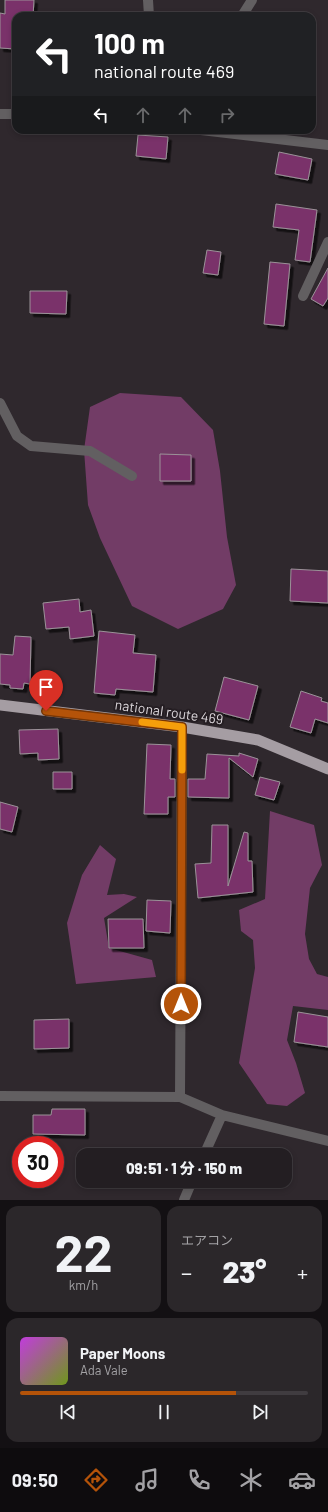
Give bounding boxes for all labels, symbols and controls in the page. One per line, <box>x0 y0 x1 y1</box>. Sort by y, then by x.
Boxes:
text: 100 m <box>94 26 165 60</box>
icon: left <box>28 28 80 80</box>
text: national route 469 <box>94 60 234 82</box>
icon: left <box>90 104 112 126</box>
icon: ahead <box>132 104 154 126</box>
icon: ahead <box>174 104 196 126</box>
icon: right <box>216 104 238 126</box>
pin <box>29 670 63 711</box>
icon: arrive <box>35 676 57 698</box>
street label: national route 469 <box>114 695 224 728</box>
position arrow <box>160 983 202 1025</box>
speed limit sign: 30 <box>12 1136 64 1188</box>
text: 09:51 · 1 分 · 150 m <box>126 1159 242 1177</box>
text: 22 <box>54 1220 113 1282</box>
text: エアコン <box>181 1232 233 1248</box>
text: 23° <box>222 1253 267 1289</box>
text: − <box>181 1259 192 1285</box>
text: + <box>297 1259 308 1285</box>
text: km/h <box>69 1277 98 1293</box>
text: Paper Moons <box>80 1344 165 1362</box>
text: Ada Vale <box>80 1362 128 1378</box>
icon: previous <box>57 1401 79 1423</box>
icon: pause <box>153 1401 175 1423</box>
icon: next <box>249 1401 271 1423</box>
icon: directions <box>82 1466 110 1494</box>
icon: music <box>133 1466 161 1494</box>
icon: phone <box>185 1466 213 1494</box>
icon: climate <box>237 1466 265 1494</box>
icon: car <box>288 1466 316 1494</box>
text: 09:50 <box>12 1469 58 1491</box>

